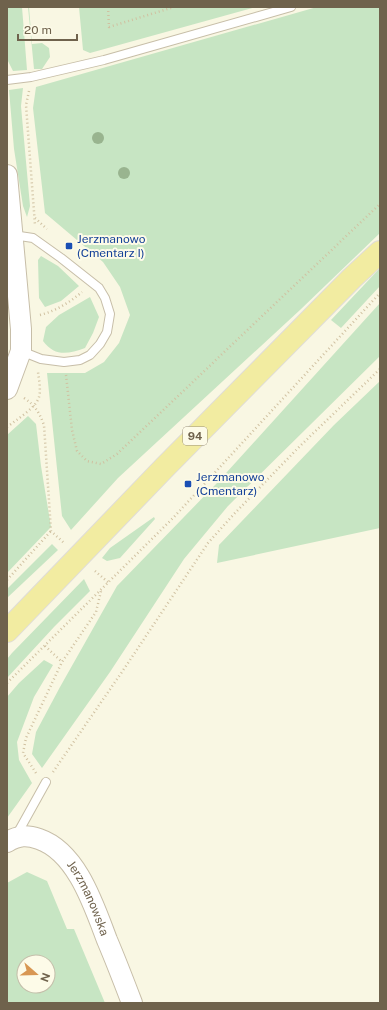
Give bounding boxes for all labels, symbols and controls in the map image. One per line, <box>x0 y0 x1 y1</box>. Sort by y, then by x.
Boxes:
scale bar <box>18 16 77 42</box>
text: 20 m <box>24 23 52 37</box>
place label: Jerzmanowo (Cmentarz I) <box>77 232 146 260</box>
marker: Jerzmanowo (Cmentarz I) <box>64 241 74 251</box>
road number: 94 <box>183 427 207 445</box>
place label: Jerzmanowo (Cmentarz) <box>196 470 265 498</box>
marker: Jerzmanowo (Cmentarz) <box>183 479 193 489</box>
street label: Jerzmanowska <box>64 858 112 938</box>
north arrow <box>16 954 56 994</box>
text: N <box>38 971 53 984</box>

